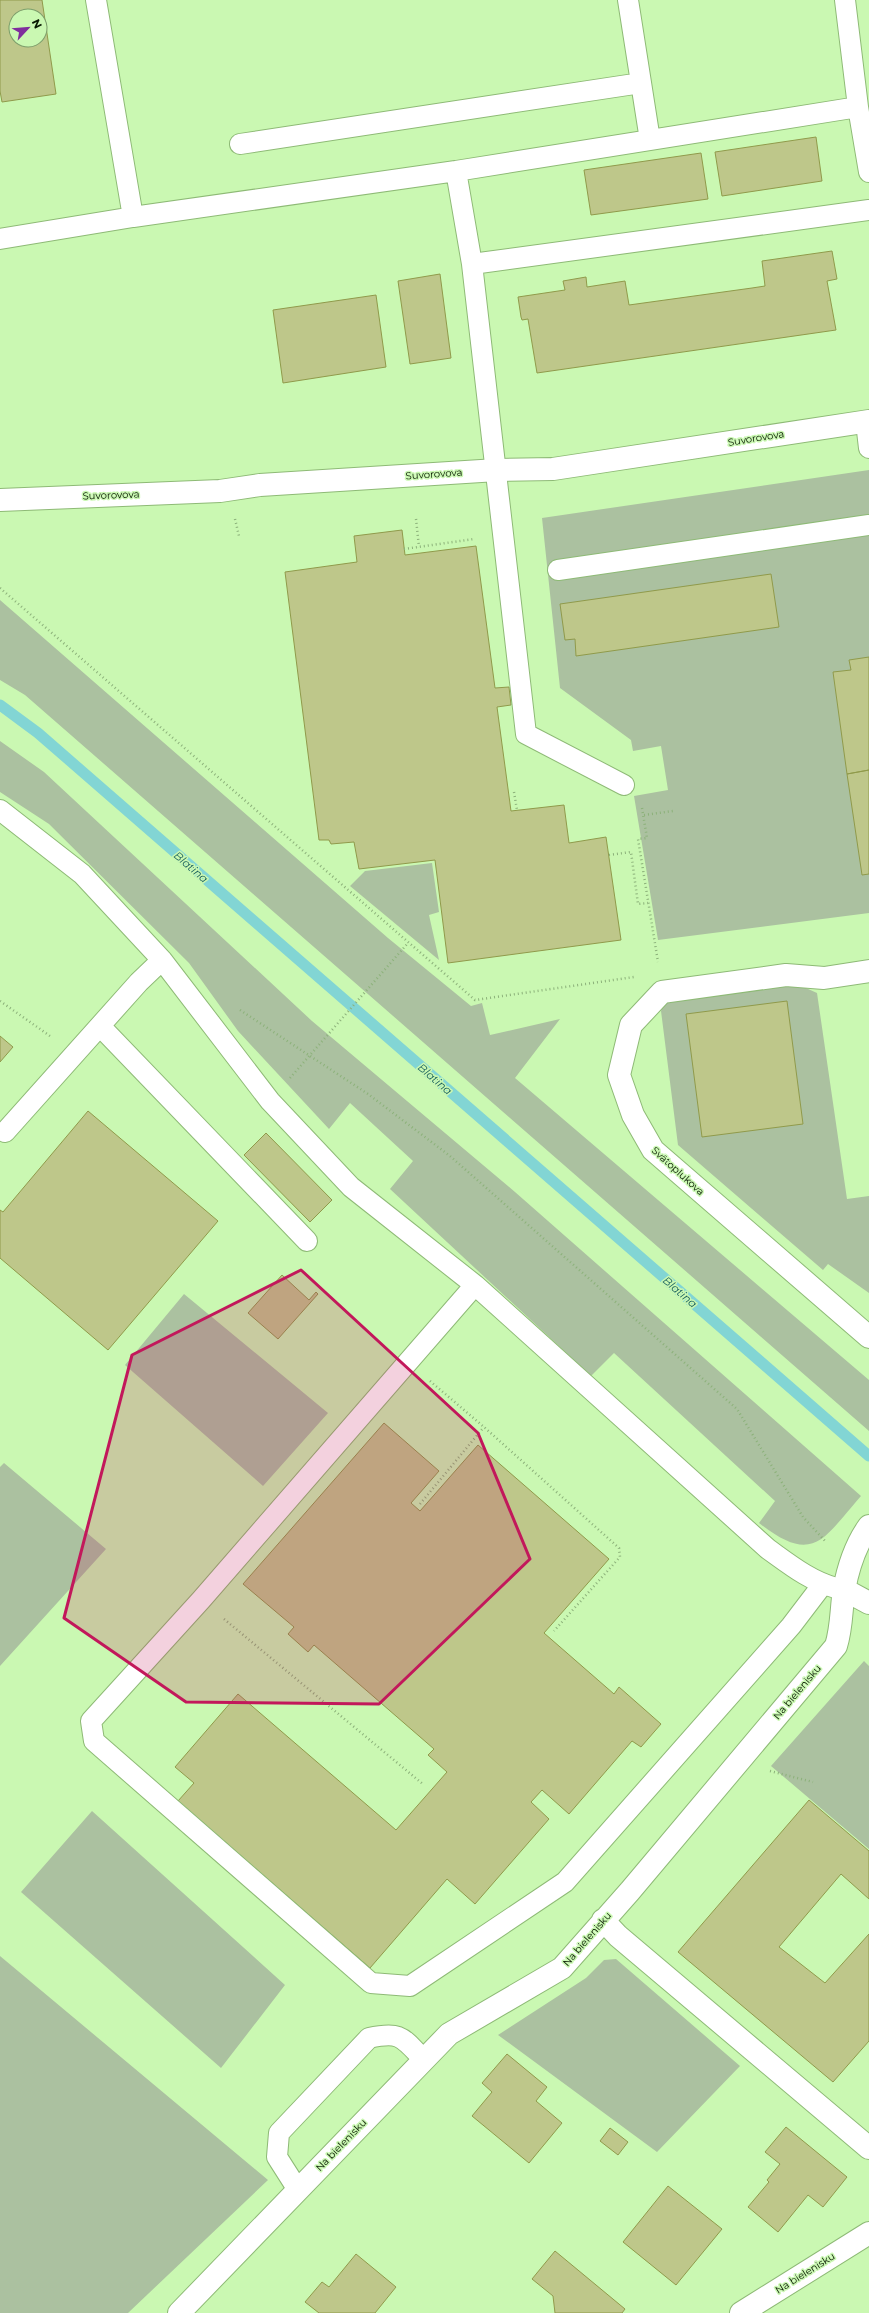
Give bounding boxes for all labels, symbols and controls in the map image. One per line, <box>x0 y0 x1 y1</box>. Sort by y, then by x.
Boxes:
north arrow <box>8 8 48 48</box>
text: N <box>29 17 45 31</box>
street label: Suvorovova <box>727 427 785 449</box>
street label: Suvorovova <box>405 466 463 482</box>
street label: Suvorovova <box>82 488 140 502</box>
water label: Blatina <box>171 848 211 886</box>
water label: Blatina <box>415 1060 455 1098</box>
street label: Svätoplukova <box>649 1144 707 1198</box>
water label: Blatina <box>660 1273 700 1311</box>
street label: Na bielenisku <box>770 1662 824 1722</box>
street label: Na bielenisku <box>560 1909 614 1969</box>
street label: Na bielenisku <box>313 2116 369 2174</box>
street label: Na bielenisku <box>773 2250 837 2296</box>

